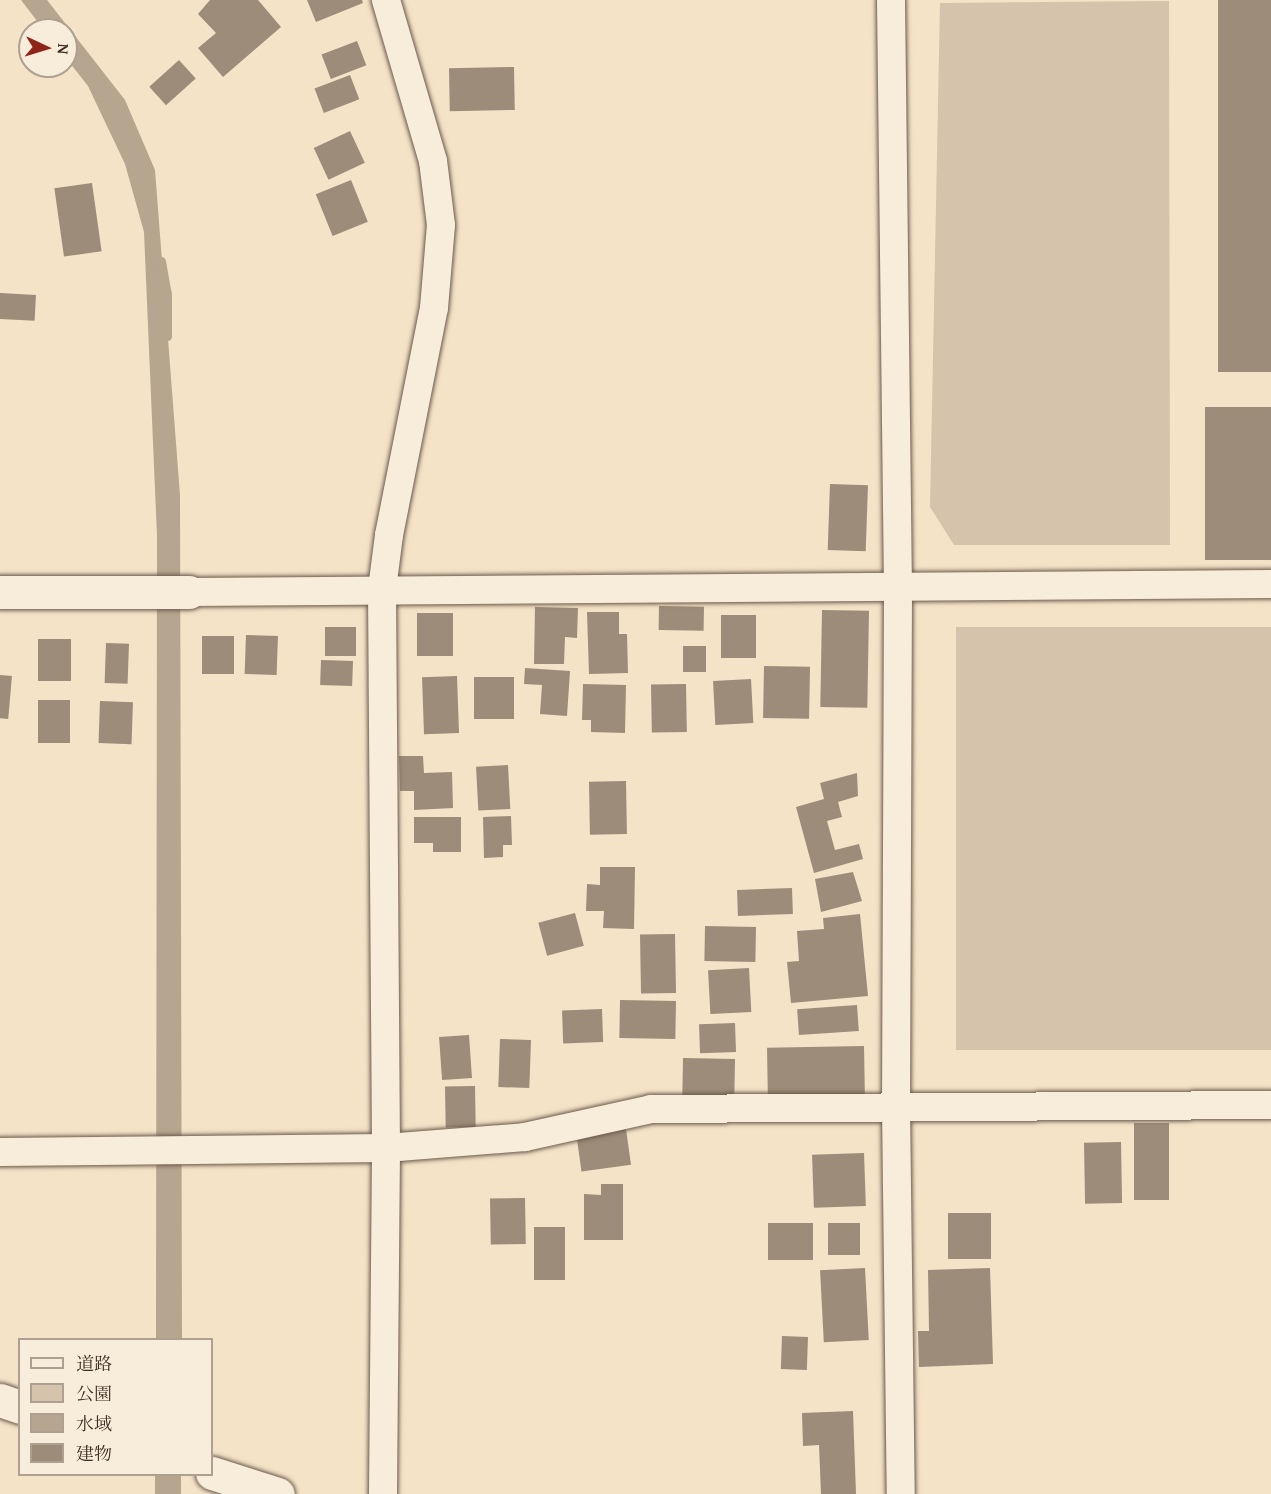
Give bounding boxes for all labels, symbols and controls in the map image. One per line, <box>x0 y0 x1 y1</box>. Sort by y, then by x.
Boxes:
north arrow <box>18 18 78 78</box>
text: N <box>52 43 76 55</box>
legend <box>18 1338 213 1476</box>
text: 道路 <box>76 1350 112 1377</box>
text: 公園 <box>76 1380 112 1407</box>
text: 水域 <box>76 1410 112 1437</box>
text: 建物 <box>76 1440 112 1467</box>

